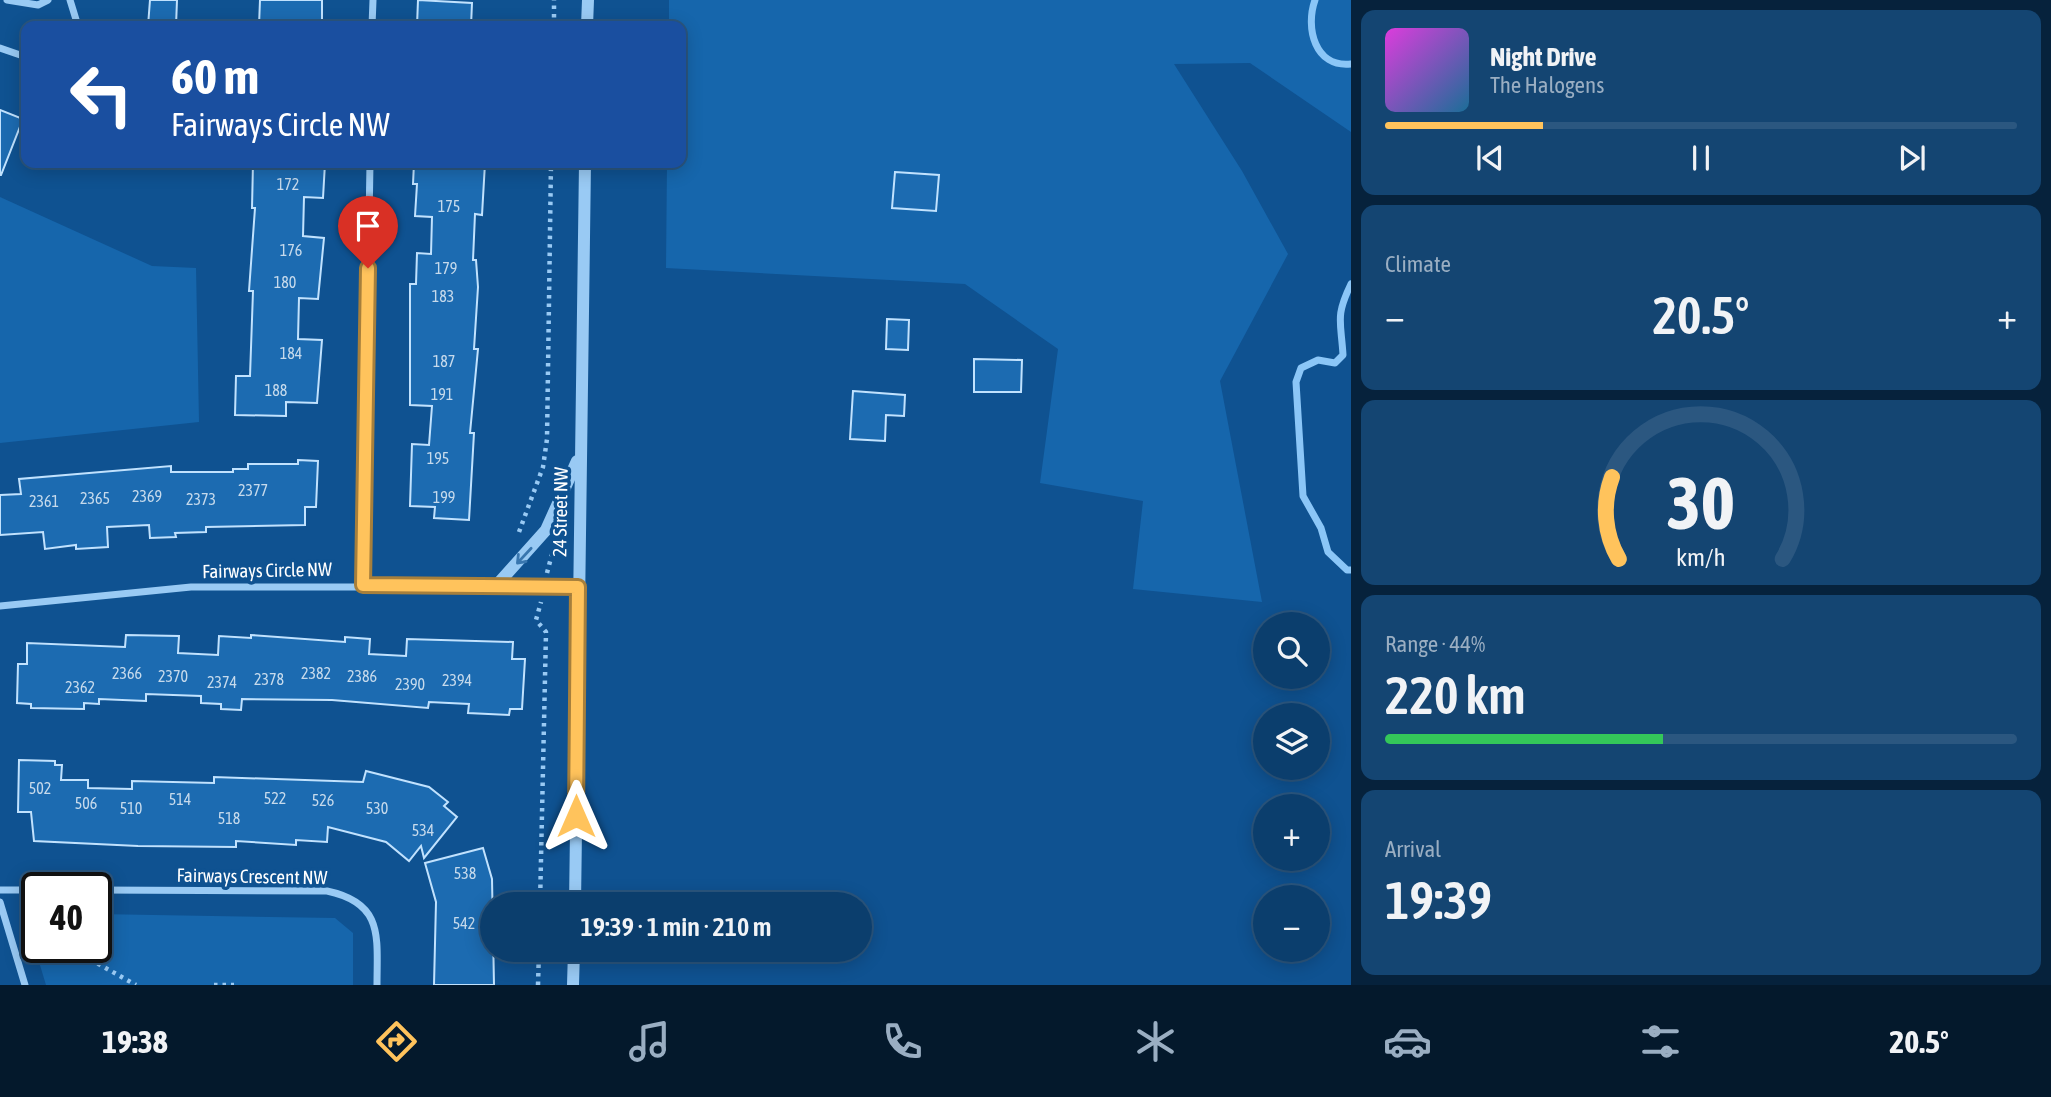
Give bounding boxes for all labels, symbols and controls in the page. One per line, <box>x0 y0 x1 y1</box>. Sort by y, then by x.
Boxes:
text: Night Drive <box>1490 42 1597 72</box>
text: 60 m <box>171 48 259 104</box>
icon: left <box>56 49 147 140</box>
text: The Halogens <box>1490 72 1604 98</box>
text: Fairways Circle NW <box>171 106 390 143</box>
icon: previous <box>1471 139 1509 177</box>
icon: pause <box>1682 139 1720 177</box>
icon: next <box>1893 139 1931 177</box>
house number: 172 <box>277 175 299 193</box>
pin <box>338 196 398 268</box>
house number: 175 <box>438 197 460 215</box>
icon: arrive <box>349 207 387 245</box>
house number: 176 <box>280 241 302 259</box>
text: Climate <box>1385 251 1451 277</box>
house number: 179 <box>435 259 457 277</box>
house number: 180 <box>274 273 296 291</box>
text: 20.5° <box>1653 285 1749 345</box>
house number: 183 <box>432 287 454 305</box>
text: − <box>1385 294 1405 337</box>
text: + <box>1997 294 2017 337</box>
house number: 184 <box>280 344 302 362</box>
house number: 187 <box>433 352 455 370</box>
house number: 188 <box>265 381 287 399</box>
house number: 191 <box>431 385 453 403</box>
house number: 195 <box>427 449 449 467</box>
text: 30 <box>1667 461 1735 544</box>
street label: 24 Street NW <box>548 467 572 557</box>
house number: 2377 <box>238 481 268 499</box>
house number: 2369 <box>132 487 162 505</box>
house number: 199 <box>433 488 455 506</box>
house number: 2365 <box>80 489 110 507</box>
house number: 2373 <box>186 490 216 508</box>
house number: 2361 <box>29 492 59 510</box>
text: km/h <box>1676 542 1726 570</box>
one-way arrow <box>516 547 533 564</box>
street label: Fairways Circle NW <box>202 558 332 582</box>
map controls <box>1253 612 1330 962</box>
button: search <box>1253 612 1330 689</box>
text: Range · 44% <box>1385 631 1485 657</box>
house number: 2366 <box>112 664 142 682</box>
house number: 2382 <box>301 664 331 682</box>
text: 220 km <box>1385 665 1526 725</box>
house number: 2370 <box>158 667 188 685</box>
house number: 2386 <box>347 667 377 685</box>
house number: 2378 <box>254 670 284 688</box>
house number: 2394 <box>442 671 472 689</box>
house number: 2374 <box>207 673 237 691</box>
house number: 2390 <box>395 675 425 693</box>
house number: 2362 <box>65 678 95 696</box>
button: layers <box>1253 703 1330 780</box>
house number: 502 <box>29 779 51 797</box>
position arrow <box>539 779 613 853</box>
house number: 522 <box>264 789 286 807</box>
house number: 514 <box>169 790 191 808</box>
house number: 526 <box>312 791 334 809</box>
house number: 506 <box>75 794 97 812</box>
button: + <box>1253 794 1330 871</box>
house number: 510 <box>120 799 142 817</box>
house number: 530 <box>366 799 388 817</box>
house number: 518 <box>218 809 240 827</box>
house number: 534 <box>412 821 434 839</box>
text: Arrival <box>1385 836 1441 862</box>
street label: Fairways Crescent NW <box>176 864 328 888</box>
house number: 538 <box>454 864 476 882</box>
text: 19:39 <box>1385 870 1492 930</box>
speed limit sign: 40 <box>21 872 112 963</box>
button: − <box>1253 885 1330 962</box>
text: 19:39 · 1 min · 210 m <box>581 912 771 942</box>
house number: 542 <box>453 914 475 932</box>
icon: directions <box>372 1017 421 1066</box>
icon: music <box>625 1017 674 1066</box>
icon: phone <box>878 1017 927 1066</box>
icon: climate <box>1131 1017 1180 1066</box>
icon: car <box>1383 1017 1432 1066</box>
icon: filters <box>1636 1017 1685 1066</box>
text: 19:38 <box>102 1023 168 1060</box>
text: 20.5° <box>1889 1023 1949 1060</box>

